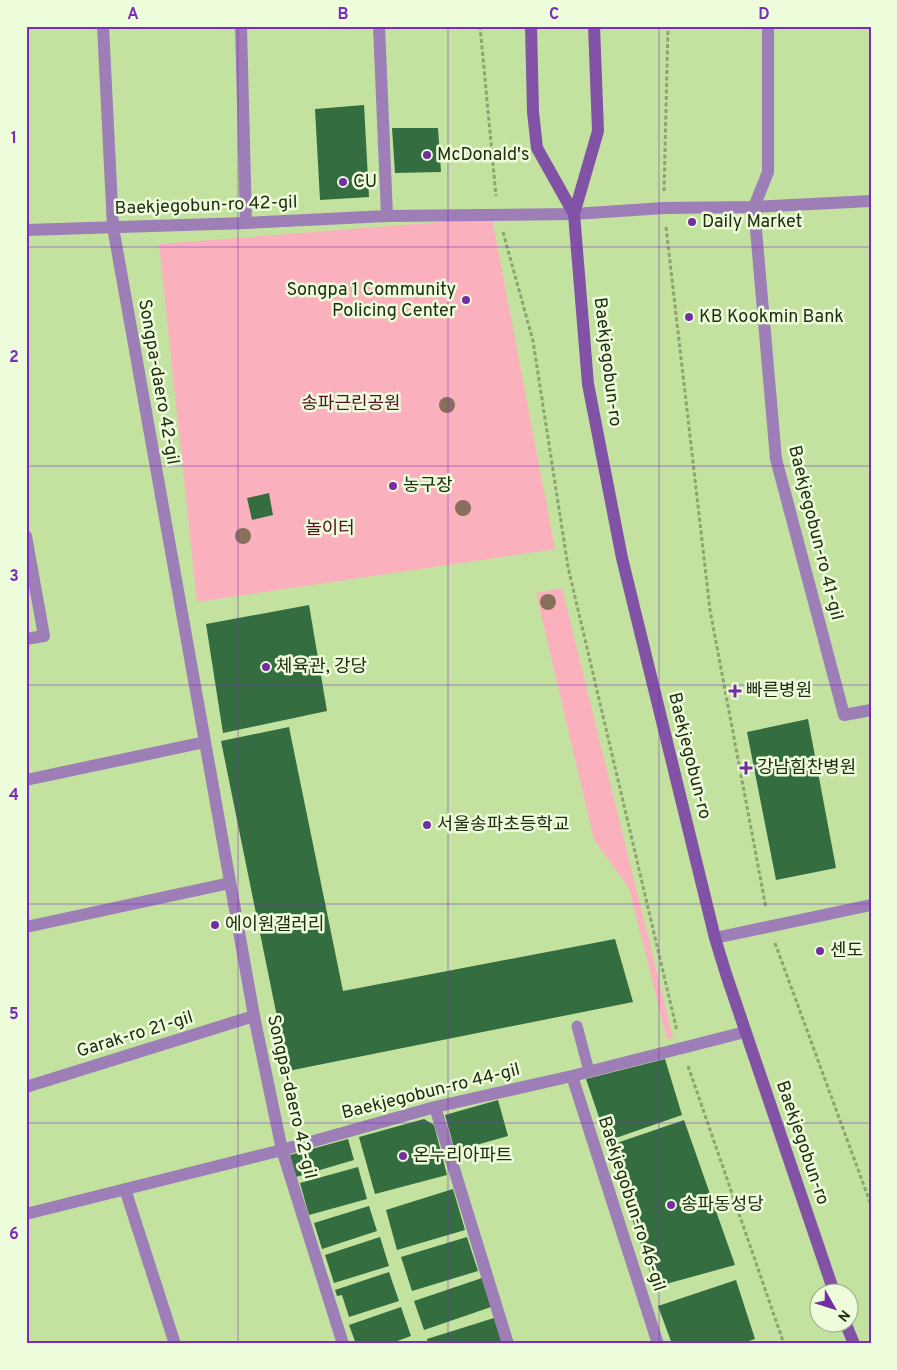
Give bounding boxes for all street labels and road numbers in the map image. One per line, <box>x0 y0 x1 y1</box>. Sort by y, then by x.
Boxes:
street label: Baekjegobun-ro 42-gil <box>114 191 298 221</box>
street label: Baekjegobun-ro <box>588 296 626 428</box>
street label: Songpa-daero 42-gil <box>132 297 184 467</box>
street label: Baekjegobun-ro 41-gil <box>782 443 848 623</box>
street label: Baekjegobun-ro <box>662 690 716 822</box>
street label: Garak-ro 21-gil <box>74 1006 196 1064</box>
street label: Songpa-daero 42-gil <box>261 1013 321 1181</box>
street label: Baekjegobun-ro 44-gil <box>339 1059 523 1125</box>
street label: Baekjegobun-ro <box>770 1078 834 1208</box>
street label: Baekjegobun-ro 46-gil <box>592 1114 670 1294</box>

